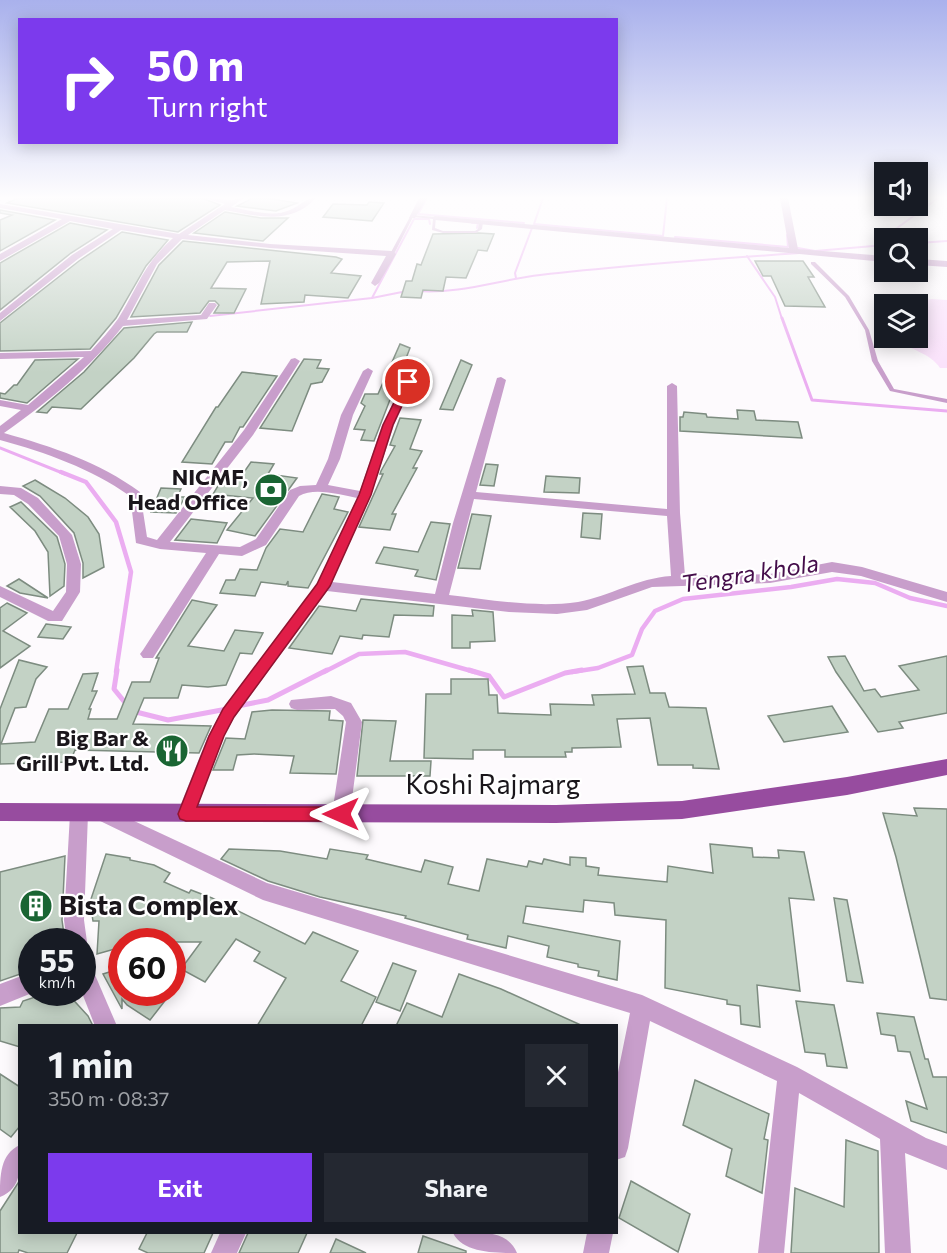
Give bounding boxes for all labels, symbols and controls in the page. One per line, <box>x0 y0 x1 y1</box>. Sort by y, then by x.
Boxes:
text: 50 m <box>147 38 244 90</box>
icon: right <box>48 42 126 120</box>
text: Turn right <box>147 90 267 123</box>
map controls <box>874 162 928 348</box>
button: sound <box>874 162 928 216</box>
button: search <box>874 228 928 282</box>
button: layers <box>874 294 928 348</box>
pin <box>382 356 433 407</box>
icon: arrive <box>391 365 424 398</box>
place label: NICMF, Head Office <box>128 463 248 515</box>
bank icon: NICMF, Head Office <box>253 472 289 508</box>
water label: Tengra khola <box>679 547 821 598</box>
place label: Big Bar & Grill Pvt. Ltd. <box>16 724 149 776</box>
restaurant icon: Big Bar & Grill Pvt. Ltd. <box>154 733 190 769</box>
street label: Koshi Rajmarg <box>405 767 581 800</box>
position arrow <box>309 782 373 846</box>
building icon: Bista Complex <box>18 888 54 924</box>
place label: Bista Complex <box>59 888 239 921</box>
speed limit sign: 60 <box>108 928 186 1006</box>
text: 55 <box>40 941 74 978</box>
text: km/h <box>39 973 75 991</box>
text: 1 min <box>48 1041 133 1085</box>
button: close <box>525 1044 588 1107</box>
text: 350 m · 08:37 <box>48 1086 169 1110</box>
button: Exit <box>48 1153 312 1222</box>
button: Share <box>324 1153 588 1222</box>

